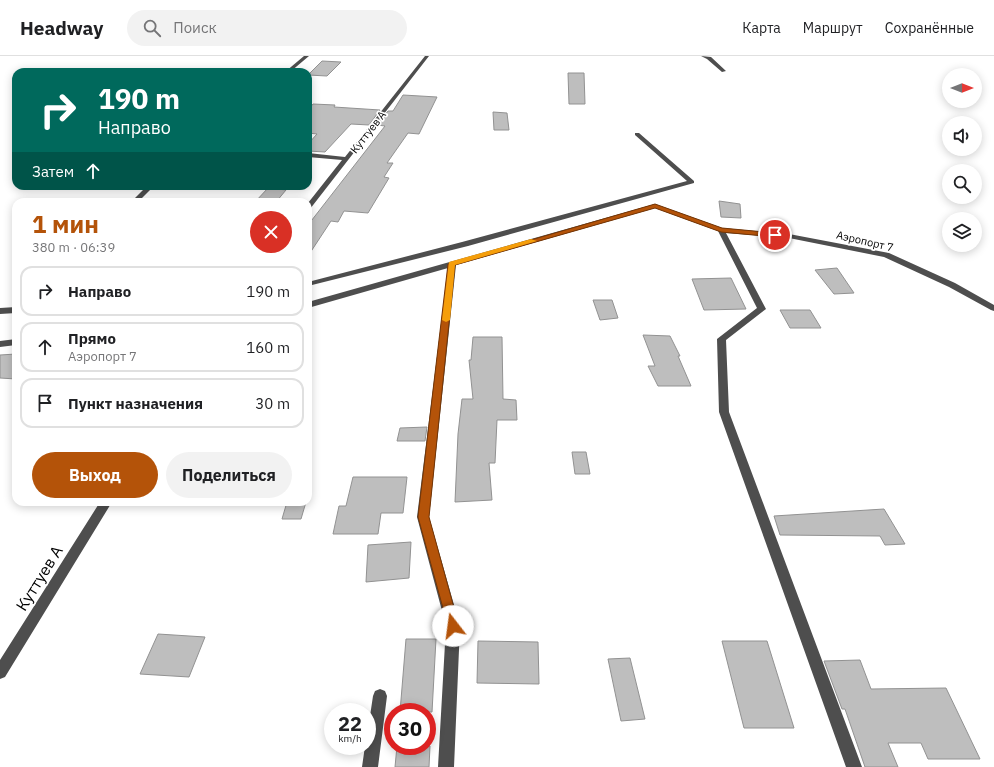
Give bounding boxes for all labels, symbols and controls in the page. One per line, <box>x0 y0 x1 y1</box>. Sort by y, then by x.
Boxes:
search box <box>127 10 407 46</box>
text: Headway <box>20 16 103 40</box>
icon: search <box>141 17 163 39</box>
text: Поиск <box>173 18 217 37</box>
text: Карта <box>742 19 781 37</box>
text: Маршрут <box>803 19 863 37</box>
text: Сохранённые <box>885 19 974 37</box>
north arrow <box>942 68 982 108</box>
map controls <box>942 68 982 252</box>
text: 190 m <box>98 80 180 117</box>
icon: right <box>32 84 84 136</box>
street label: Куттуев А <box>347 108 389 156</box>
text: Направо <box>98 116 171 139</box>
button: sound <box>942 116 982 156</box>
icon: ahead <box>82 160 104 182</box>
text: Затем <box>32 162 74 181</box>
button: search <box>942 164 982 204</box>
text: 1 мин <box>32 208 99 240</box>
button: close <box>250 211 292 253</box>
button: layers <box>942 212 982 252</box>
pin <box>758 218 792 252</box>
icon: arrive <box>764 224 786 246</box>
street label: Аэропорт 7 <box>835 228 895 254</box>
text: 380 m · 06:39 <box>32 239 115 256</box>
icon: right <box>34 280 56 302</box>
text: Направо <box>68 282 131 301</box>
text: 190 m <box>246 282 290 301</box>
text: Прямо <box>68 329 116 348</box>
icon: ahead <box>34 336 56 358</box>
text: 160 m <box>246 338 290 357</box>
text: Аэропорт 7 <box>68 348 137 365</box>
icon: arrive <box>34 392 56 414</box>
text: Пункт назначения <box>68 394 203 413</box>
text: 30 m <box>255 394 290 413</box>
button: Выход <box>32 452 158 498</box>
button: Поделиться <box>166 452 292 498</box>
street label: Куттуев А <box>11 542 67 614</box>
position arrow <box>432 605 474 647</box>
speed limit sign: 30 <box>384 703 436 755</box>
text: 22 <box>338 710 362 737</box>
text: km/h <box>338 732 362 745</box>

